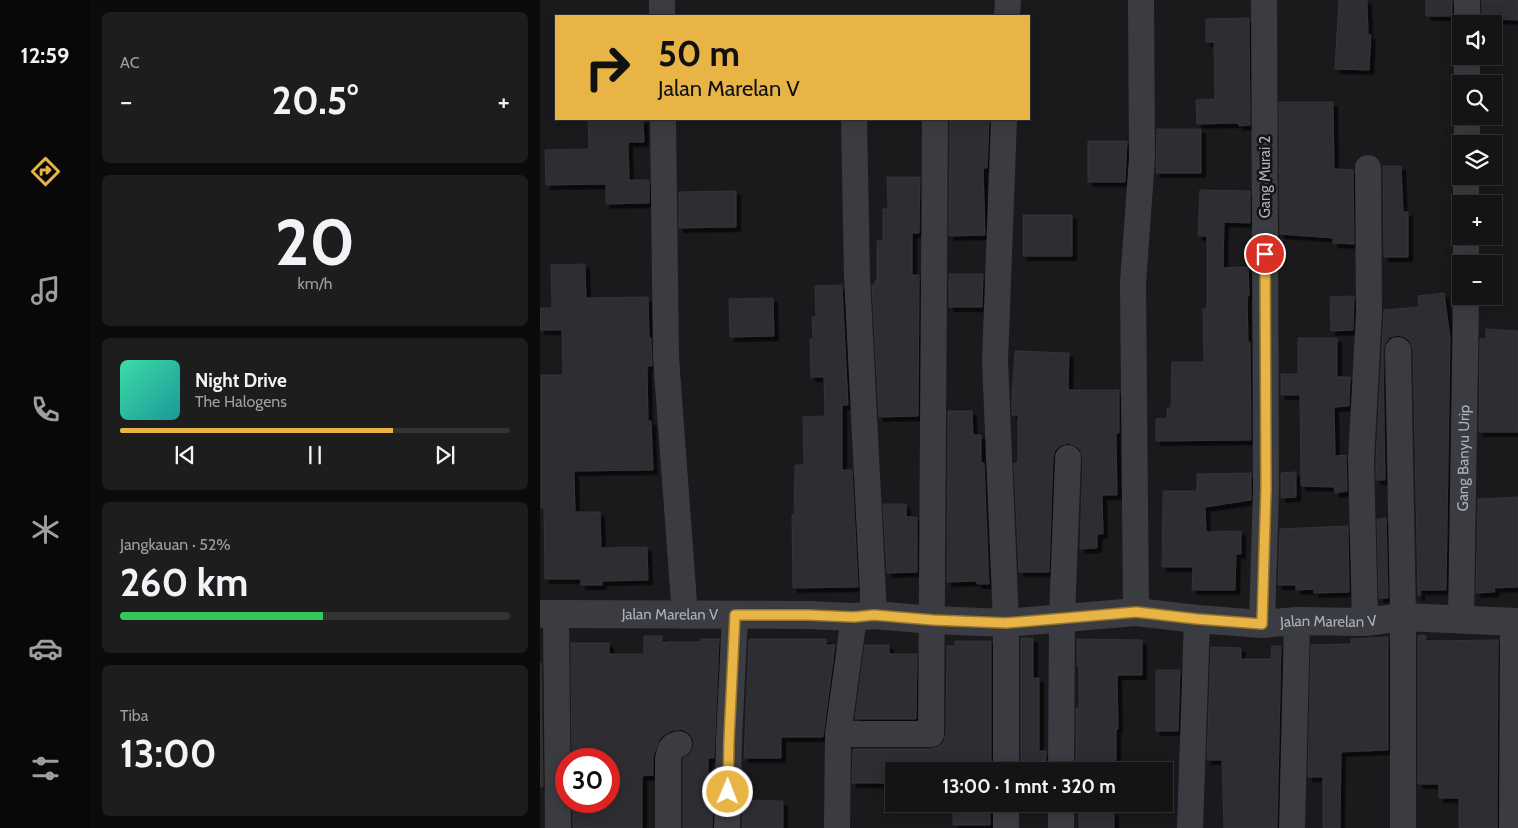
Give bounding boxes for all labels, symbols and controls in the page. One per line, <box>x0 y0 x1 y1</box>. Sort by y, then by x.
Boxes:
map controls <box>1452 15 1502 305</box>
button: sound <box>1452 15 1502 65</box>
text: 50 m <box>658 32 740 75</box>
icon: right <box>575 35 640 100</box>
text: 12:59 <box>21 42 69 69</box>
text: AC <box>120 53 140 72</box>
text: Jalan Marelan V <box>658 75 800 102</box>
button: search <box>1452 75 1502 125</box>
text: 20.5° <box>272 77 358 124</box>
text: − <box>120 84 132 118</box>
text: + <box>498 84 510 118</box>
button: layers <box>1452 135 1502 185</box>
street label: Gang Murai 2 <box>1256 136 1274 218</box>
icon: directions <box>28 154 63 189</box>
button: + <box>1452 195 1502 245</box>
text: 20 <box>275 202 355 281</box>
pin <box>1244 233 1286 275</box>
icon: arrive <box>1251 240 1279 268</box>
button: − <box>1452 255 1502 305</box>
icon: music <box>28 273 63 308</box>
text: km/h <box>297 274 333 293</box>
text: Night Drive <box>195 369 287 392</box>
icon: phone <box>28 392 63 427</box>
text: The Halogens <box>195 392 287 411</box>
street label: Gang Banyu Urip <box>1454 405 1473 511</box>
icon: previous <box>171 441 199 469</box>
icon: pause <box>301 441 329 469</box>
icon: next <box>431 441 459 469</box>
icon: climate <box>28 512 63 547</box>
text: Jangkauan · 52% <box>120 535 231 554</box>
text: 260 km <box>120 559 248 606</box>
street label: Jalan Marelan V <box>621 605 719 624</box>
street label: Jalan Marelan V <box>1278 611 1379 631</box>
icon: car <box>28 631 63 666</box>
text: Tiba <box>120 706 148 725</box>
text: 13:00 <box>120 730 217 777</box>
speed limit sign: 30 <box>555 748 620 813</box>
icon: filters <box>28 751 63 786</box>
position arrow <box>701 765 753 817</box>
text: 13:00 · 1 mnt · 320 m <box>942 775 1116 798</box>

